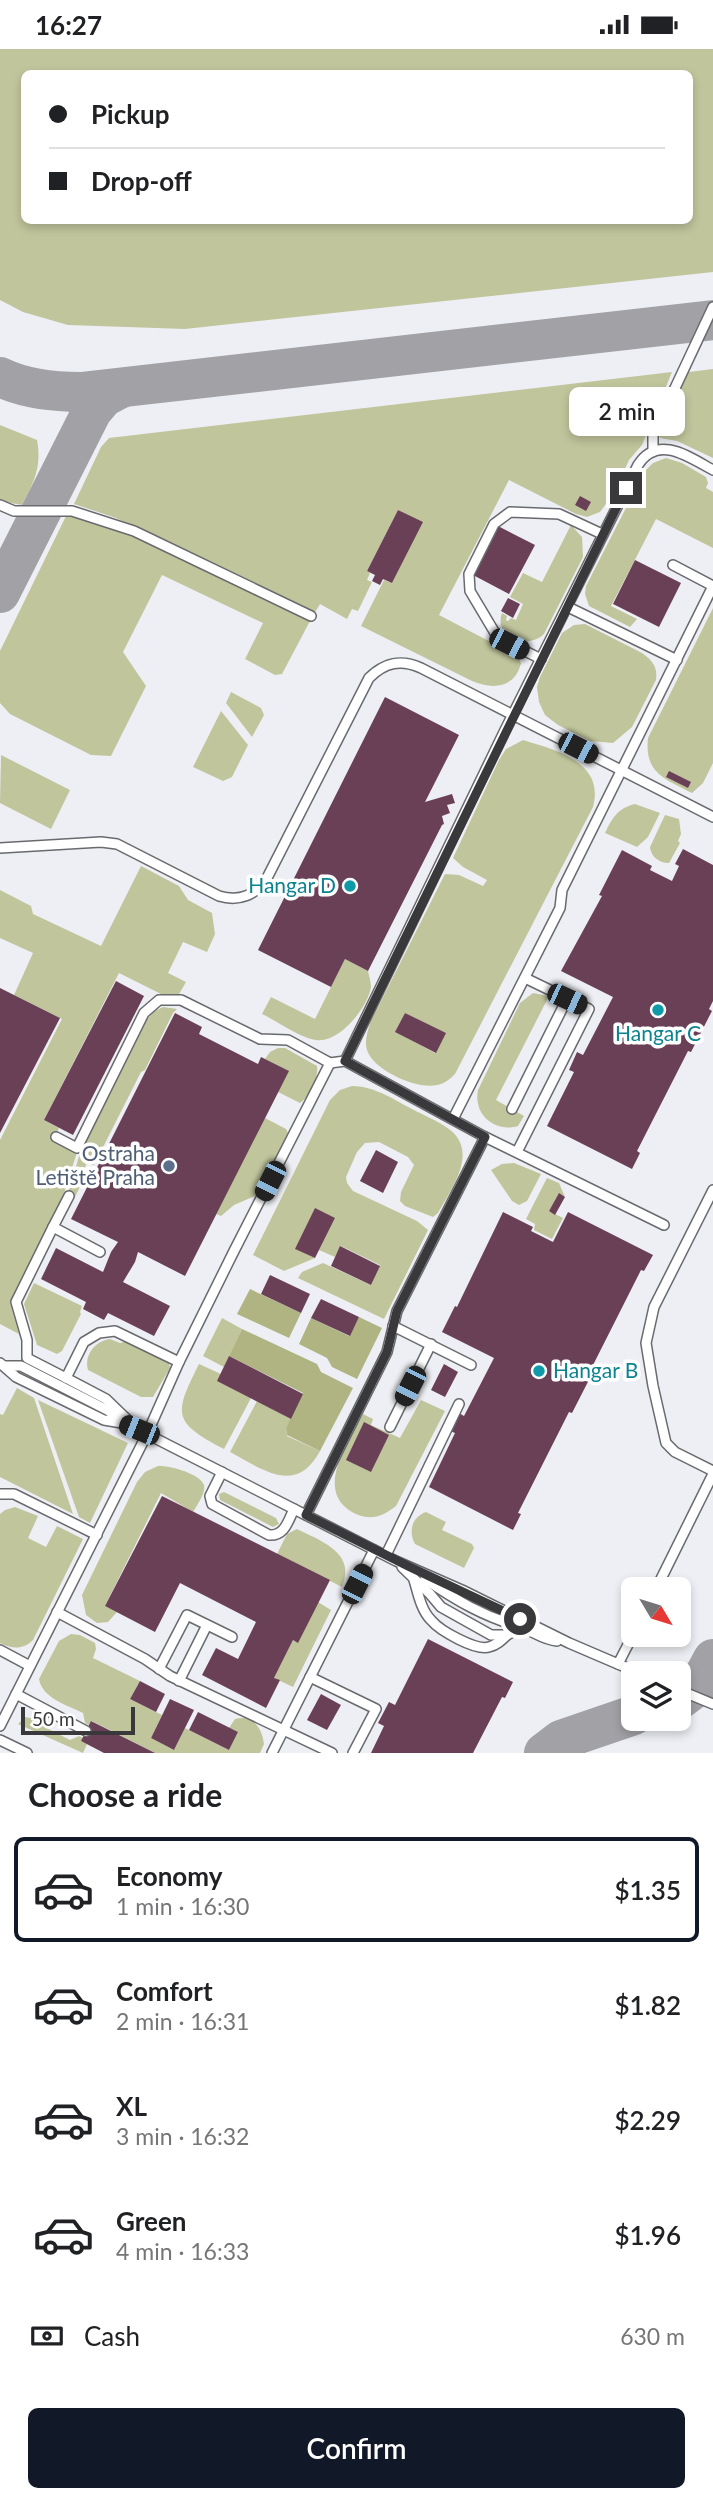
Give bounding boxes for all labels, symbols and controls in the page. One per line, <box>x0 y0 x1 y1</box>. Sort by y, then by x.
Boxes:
text: 16:27 <box>35 9 102 41</box>
text: Pickup <box>91 98 170 130</box>
text: Drop-off <box>91 165 192 197</box>
callout: 2 min <box>568 387 684 435</box>
text: 2 min <box>599 397 655 425</box>
route end <box>610 472 642 504</box>
car <box>486 625 533 663</box>
car <box>555 729 602 767</box>
place label: Hangar D <box>248 872 336 897</box>
marker: Hangar D <box>342 878 358 894</box>
car <box>544 981 591 1017</box>
marker: Hangar C <box>650 1002 666 1018</box>
place label: Hangar C <box>615 1020 701 1045</box>
place label: Ostraha Letiště Praha <box>36 1140 155 1189</box>
marker: Ostraha Letiště Praha <box>161 1158 177 1174</box>
car <box>252 1158 289 1204</box>
place label: Hangar B <box>553 1357 638 1382</box>
car <box>392 1363 429 1409</box>
marker: Hangar B <box>531 1363 547 1379</box>
car <box>116 1412 163 1448</box>
car <box>339 1561 376 1607</box>
north arrow <box>621 1577 691 1647</box>
map controls <box>621 1577 691 1731</box>
route start <box>504 1603 536 1635</box>
button: layers <box>621 1661 691 1731</box>
scale bar <box>21 1704 135 1736</box>
text: 50 m <box>32 1707 75 1730</box>
text: Choose a ride <box>28 1775 222 1814</box>
icon: car <box>32 1858 95 1921</box>
text: Economy <box>116 1860 222 1892</box>
text: $1.35 <box>615 1874 681 1906</box>
text: 1 min · 16:30 <box>116 1892 249 1920</box>
icon: car <box>32 1973 95 2036</box>
text: Comfort <box>116 1975 213 2007</box>
text: $1.82 <box>615 1989 681 2021</box>
text: 2 min · 16:31 <box>116 2007 249 2035</box>
icon: car <box>32 2088 95 2151</box>
text: XL <box>116 2090 147 2122</box>
text: $2.29 <box>615 2104 681 2136</box>
text: 3 min · 16:32 <box>116 2122 249 2150</box>
icon: car <box>32 2203 95 2266</box>
text: Green <box>116 2205 186 2237</box>
text: $1.96 <box>615 2219 681 2251</box>
text: 4 min · 16:33 <box>116 2237 249 2265</box>
icon: cash <box>28 2317 66 2355</box>
text: Cash <box>84 2320 140 2352</box>
text: 630 m <box>620 2322 685 2350</box>
button: Confirm <box>28 2408 685 2488</box>

